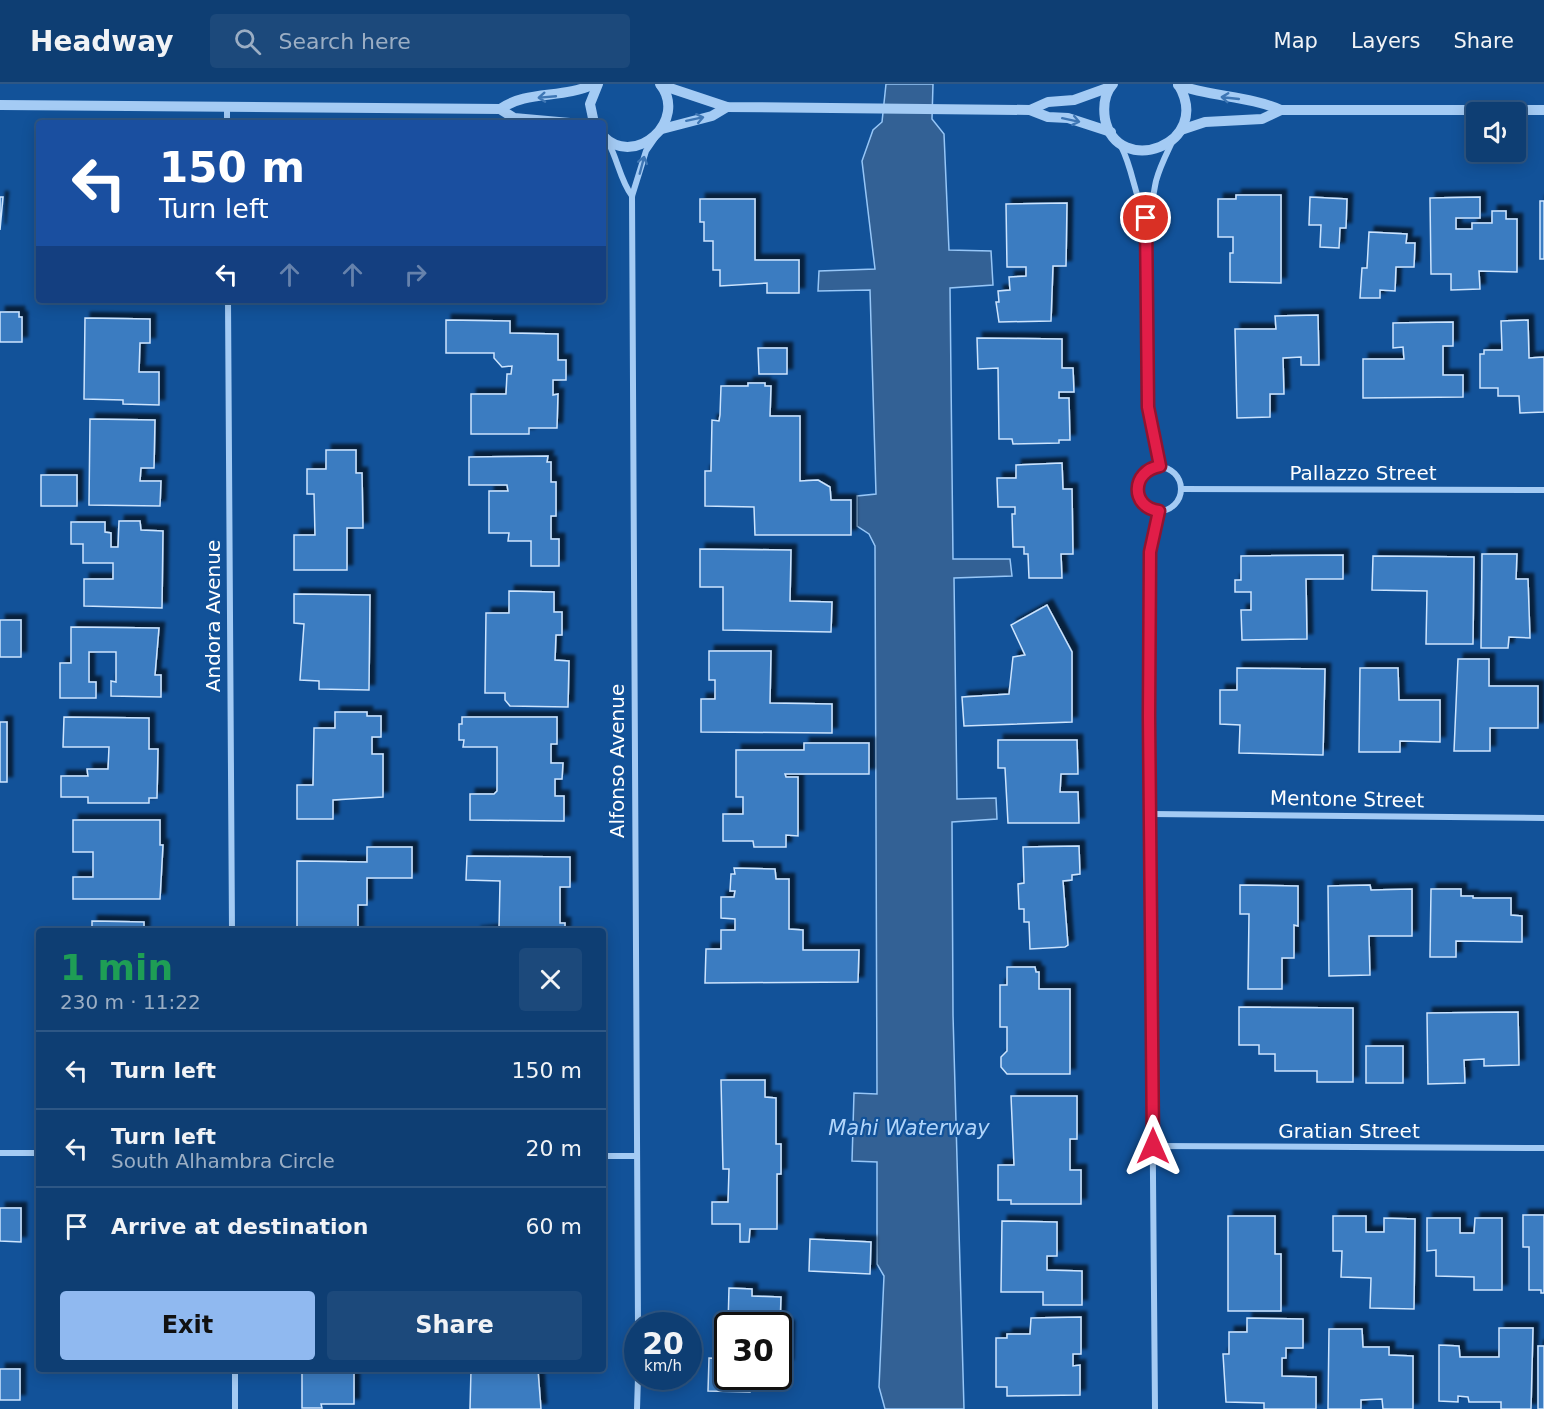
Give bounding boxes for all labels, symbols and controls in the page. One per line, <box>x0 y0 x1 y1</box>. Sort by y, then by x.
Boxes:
search box <box>210 14 630 68</box>
text: Headway <box>30 25 174 58</box>
icon: search <box>231 25 264 58</box>
text: Search here <box>279 29 411 54</box>
text: Map <box>1274 29 1318 53</box>
text: Layers <box>1351 29 1420 53</box>
text: Share <box>1453 29 1514 53</box>
one-way arrow <box>537 91 557 102</box>
one-way arrow <box>1220 92 1240 103</box>
map controls <box>1466 102 1526 162</box>
button: sound <box>1466 102 1526 162</box>
one-way arrow <box>685 113 704 124</box>
one-way arrow <box>1060 115 1080 126</box>
text: 150 m <box>159 143 305 192</box>
icon: left <box>60 144 138 222</box>
one-way arrow <box>637 156 648 175</box>
pin <box>1120 192 1171 243</box>
text: Turn left <box>159 193 269 224</box>
icon: arrive <box>1129 201 1162 234</box>
icon: left <box>210 258 243 291</box>
icon: ahead <box>273 258 306 291</box>
icon: ahead <box>336 258 369 291</box>
icon: right <box>399 258 432 291</box>
street label: Pallazzo Street <box>1289 461 1437 485</box>
street label: Andora Avenue <box>201 540 225 692</box>
street label: Alfonso Avenue <box>605 684 629 838</box>
street label: Mentone Street <box>1270 786 1425 812</box>
text: 1 min <box>60 947 173 988</box>
button: close <box>519 948 582 1011</box>
text: 230 m · 11:22 <box>60 990 201 1014</box>
icon: left <box>60 1054 93 1087</box>
text: Turn left <box>111 1058 216 1083</box>
text: 150 m <box>512 1058 582 1083</box>
position arrow <box>1121 1114 1185 1178</box>
water label: Mahi Waterway <box>828 1116 990 1140</box>
street label: Gratian Street <box>1278 1119 1420 1143</box>
text: Turn left <box>111 1124 216 1149</box>
icon: left <box>60 1132 93 1165</box>
text: 20 m <box>526 1136 582 1161</box>
text: South Alhambra Circle <box>111 1149 335 1173</box>
icon: arrive <box>60 1210 93 1243</box>
text: Arrive at destination <box>111 1214 368 1239</box>
text: 60 m <box>526 1214 582 1239</box>
button: Exit <box>60 1291 315 1360</box>
button: Share <box>327 1291 582 1360</box>
speed limit sign: 30 <box>714 1312 792 1390</box>
text: 20 <box>642 1326 684 1361</box>
text: km/h <box>644 1357 682 1375</box>

